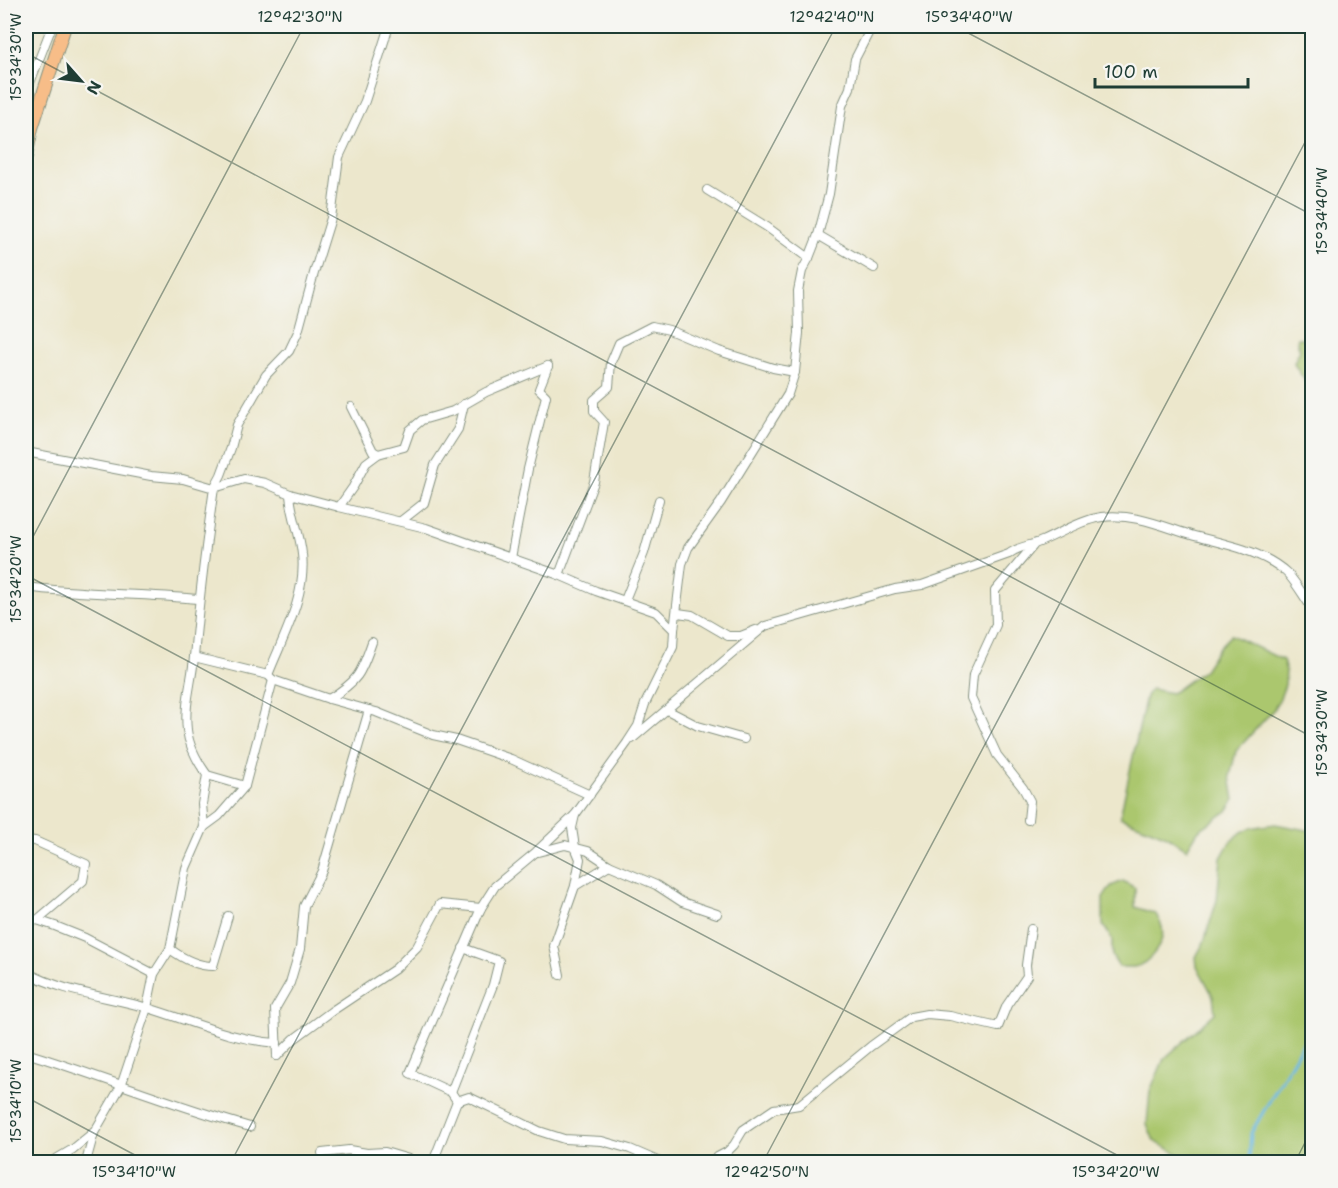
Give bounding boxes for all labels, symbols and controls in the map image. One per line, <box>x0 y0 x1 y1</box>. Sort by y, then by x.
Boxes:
text: 12°42'30"N <box>257 7 343 27</box>
text: 12°42'40"N <box>789 7 875 27</box>
text: 15°34'40"W <box>925 7 1013 27</box>
text: 15°34'30"W <box>6 13 26 101</box>
north arrow <box>51 51 111 111</box>
scale bar <box>1095 51 1248 89</box>
text: 100 m <box>1104 60 1158 84</box>
text: N <box>82 77 106 98</box>
text: 15°34'40"W <box>1312 167 1332 255</box>
text: 15°34'20"W <box>6 535 26 623</box>
text: 15°34'30"W <box>1312 689 1332 777</box>
text: 15°34'10"W <box>6 1059 26 1143</box>
text: 15°34'10"W <box>92 1162 176 1182</box>
text: 12°42'50"N <box>725 1162 809 1182</box>
text: 15°34'20"W <box>1072 1162 1160 1182</box>

